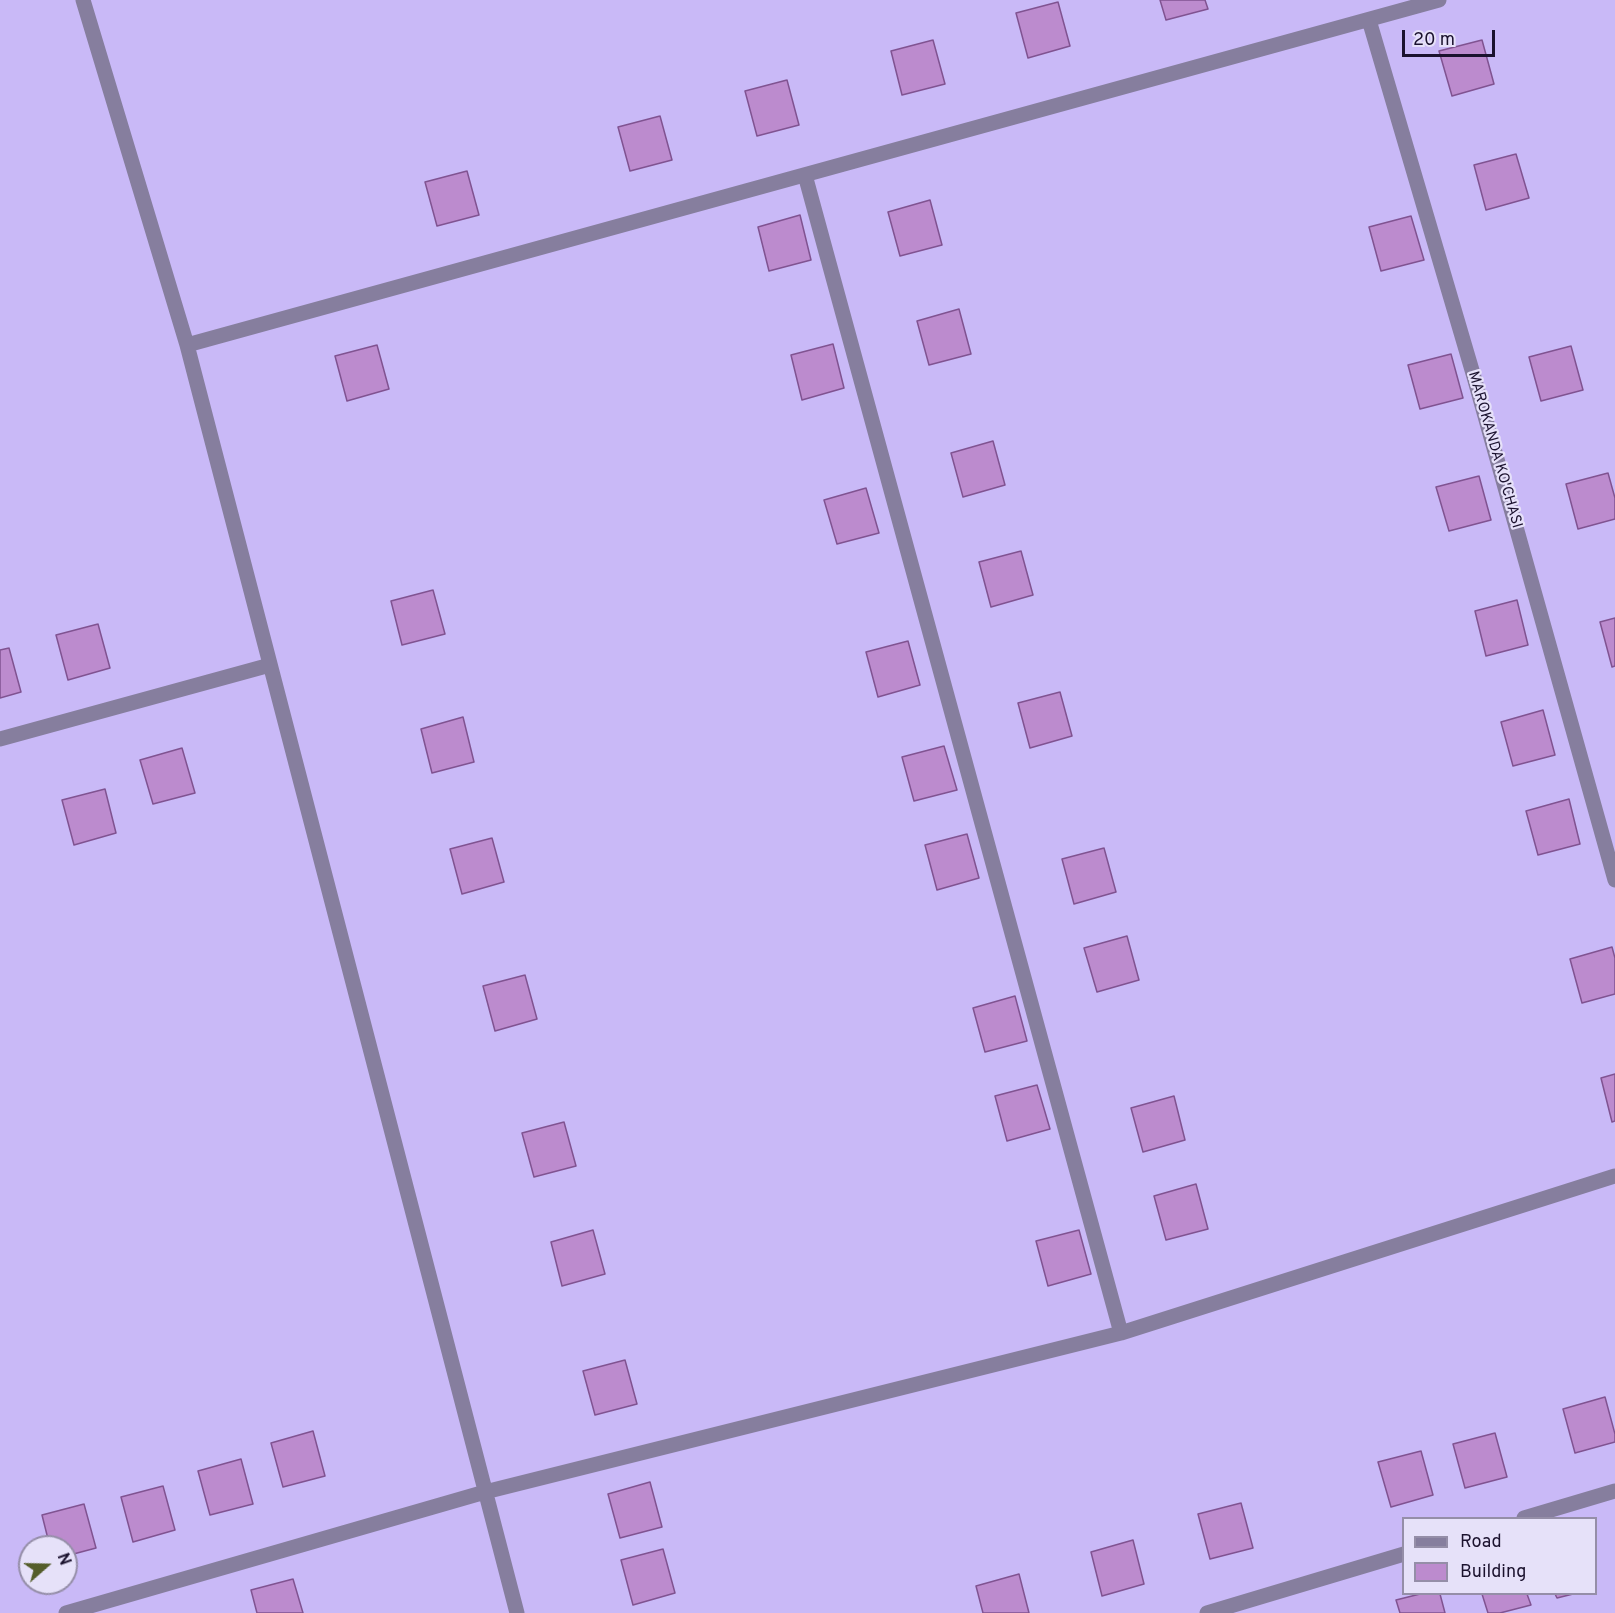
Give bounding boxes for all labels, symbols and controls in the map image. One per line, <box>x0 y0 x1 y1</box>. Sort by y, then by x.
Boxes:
scale bar <box>1405 18 1498 56</box>
text: 20 m <box>1413 29 1455 52</box>
street label: MAROKANDA KO'CHASI <box>1463 369 1525 531</box>
legend <box>1402 1517 1597 1595</box>
text: Road <box>1460 1531 1502 1554</box>
north arrow <box>18 1535 78 1595</box>
text: N <box>52 1551 74 1568</box>
text: Building <box>1460 1561 1526 1584</box>

